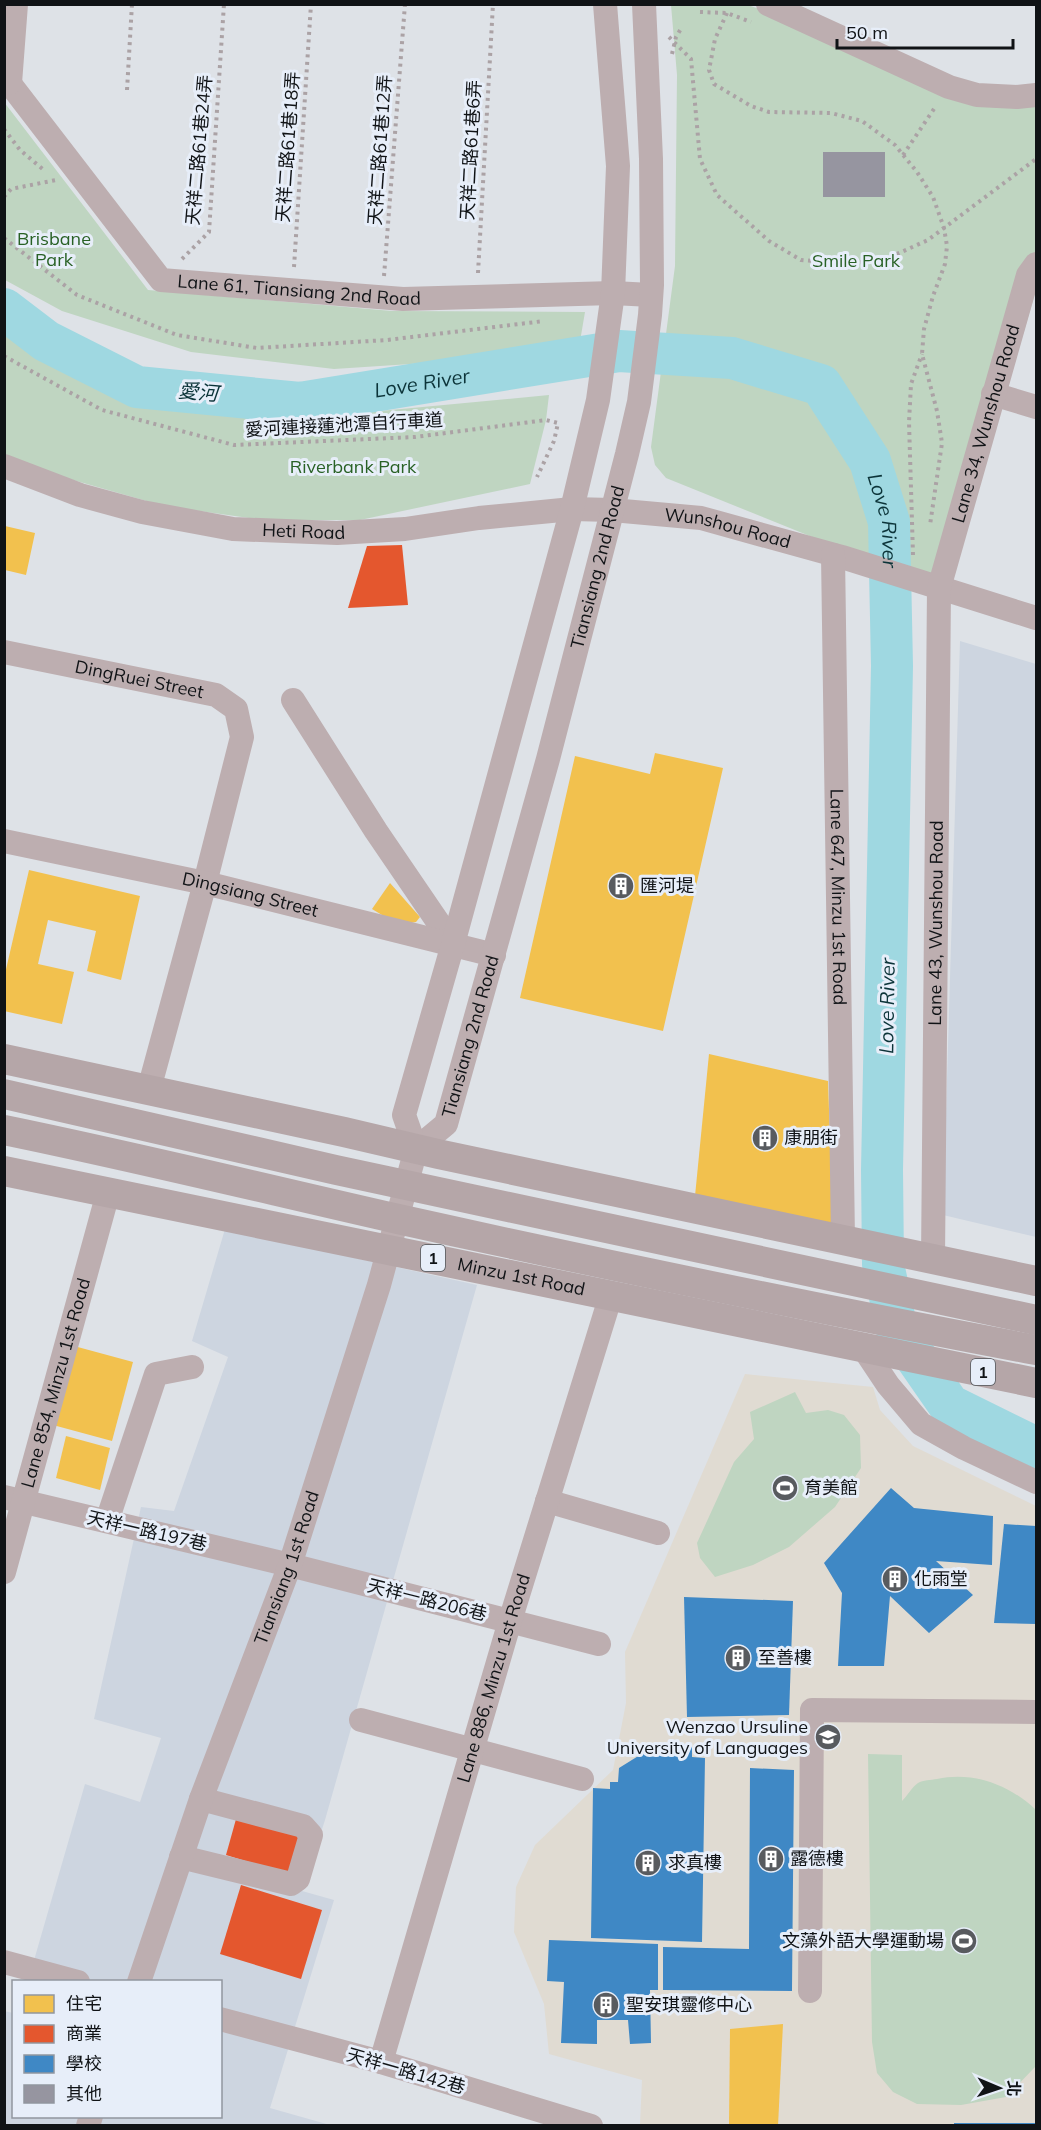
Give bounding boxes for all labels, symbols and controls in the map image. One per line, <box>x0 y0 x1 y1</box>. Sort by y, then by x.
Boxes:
scale bar <box>837 12 1012 50</box>
text: 50 m <box>846 21 888 44</box>
street label: 天祥二路61巷18弄 <box>271 71 304 223</box>
street label: 天祥二路61巷24弄 <box>180 74 217 226</box>
street label: 天祥二路61巷12弄 <box>363 74 396 226</box>
street label: 天祥二路61巷6弄 <box>455 79 486 221</box>
park label: Brisbane Park <box>17 227 91 271</box>
park label: Smile Park <box>812 249 901 272</box>
street label: Lane 61, Tiansiang 2nd Road <box>177 269 421 310</box>
street label: Lane 34, Wunshou Road <box>946 322 1024 525</box>
water label: Love River <box>372 362 472 403</box>
water label: 愛河 <box>177 377 223 406</box>
street label: 愛河連接蓮池潭自行車道 <box>245 408 443 441</box>
park label: Riverbank Park <box>290 455 417 478</box>
water label: Love River <box>863 470 903 569</box>
street label: Tiansiang 2nd Road <box>565 483 629 651</box>
street label: Wunshou Road <box>664 503 793 553</box>
street label: Heti Road <box>262 518 346 544</box>
street label: DingRuei Street <box>73 655 206 703</box>
street label: Lane 647, Minzu 1st Road <box>825 789 852 1005</box>
street label: Lane 43, Wunshou Road <box>923 820 948 1026</box>
street label: Dingsiang Street <box>180 867 321 922</box>
building icon: 匯河堤 <box>606 871 636 901</box>
place label: 匯河堤 <box>640 874 694 897</box>
street label: Tiansiang 2nd Road <box>436 952 504 1120</box>
water label: Love River <box>873 957 900 1054</box>
building icon: 康朋街 <box>750 1123 780 1153</box>
place label: 康朋街 <box>784 1126 838 1149</box>
road number: 1 <box>421 1245 445 1271</box>
street label: Minzu 1st Road <box>456 1252 587 1300</box>
street label: Lane 854, Minzu 1st Road <box>16 1275 95 1490</box>
road number: 1 <box>971 1359 995 1385</box>
sports icon: 育美館 <box>770 1473 800 1503</box>
place label: 育美館 <box>804 1476 858 1499</box>
street label: Tiansiang 1st Road <box>249 1488 324 1648</box>
street label: 天祥一路197巷 <box>85 1506 209 1555</box>
building icon: 化雨堂 <box>880 1564 910 1594</box>
place label: 化雨堂 <box>914 1567 968 1590</box>
street label: Lane 886, Minzu 1st Road <box>451 1571 535 1785</box>
street label: 天祥一路206巷 <box>365 1574 489 1625</box>
building icon: 至善樓 <box>723 1643 753 1673</box>
place label: 至善樓 <box>758 1646 812 1669</box>
place label: Wenzao Ursuline University of Languages <box>607 1715 808 1759</box>
school or university icon: Wenzao Ursuline University of Languages <box>813 1722 843 1752</box>
building icon: 露德樓 <box>756 1844 786 1874</box>
place label: 露德樓 <box>790 1847 844 1870</box>
building icon: 求真樓 <box>633 1848 663 1878</box>
place label: 求真樓 <box>668 1851 722 1874</box>
sports icon: 文藻外語大學運動場 <box>949 1926 979 1956</box>
place label: 文藻外語大學運動場 <box>782 1929 944 1952</box>
legend <box>12 1980 222 2118</box>
building icon: 聖安琪靈修中心 <box>591 1990 621 2020</box>
text: 住宅 <box>66 1992 102 2015</box>
place label: 聖安琪靈修中心 <box>626 1993 752 2016</box>
text: 商業 <box>66 2022 102 2045</box>
street label: 天祥一路142巷 <box>344 2043 468 2098</box>
text: 學校 <box>66 2052 102 2075</box>
north arrow <box>969 2058 1029 2118</box>
text: 北 <box>1004 2080 1024 2097</box>
text: 其他 <box>66 2082 102 2105</box>

